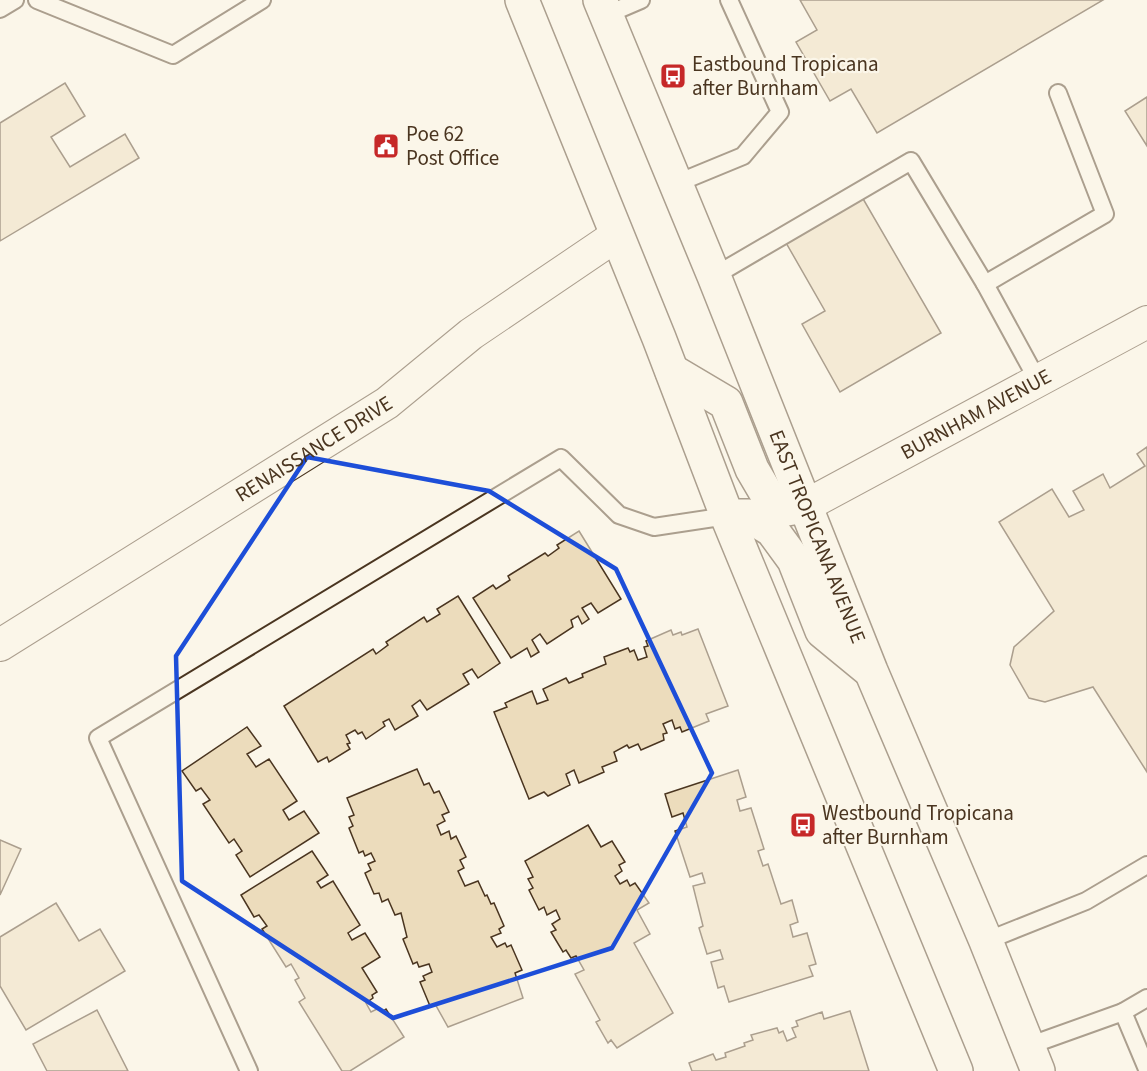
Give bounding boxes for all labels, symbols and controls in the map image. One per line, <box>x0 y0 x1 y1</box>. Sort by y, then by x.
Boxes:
place label: Eastbound Tropicana after Burnham <box>692 49 878 103</box>
bus stop icon: Eastbound Tropicana after Burnham <box>658 61 688 91</box>
place label: Poe 62 Post Office <box>406 119 499 173</box>
public building icon: Poe 62 Post Office <box>371 131 401 161</box>
street label: BURNHAM AVENUE <box>895 361 1057 467</box>
street label: RENAISSANCE DRIVE <box>229 388 398 509</box>
street label: EAST TROPICANA AVENUE <box>762 425 873 648</box>
place label: Westbound Tropicana after Burnham <box>822 798 1014 852</box>
bus stop icon: Westbound Tropicana after Burnham <box>788 810 818 840</box>

